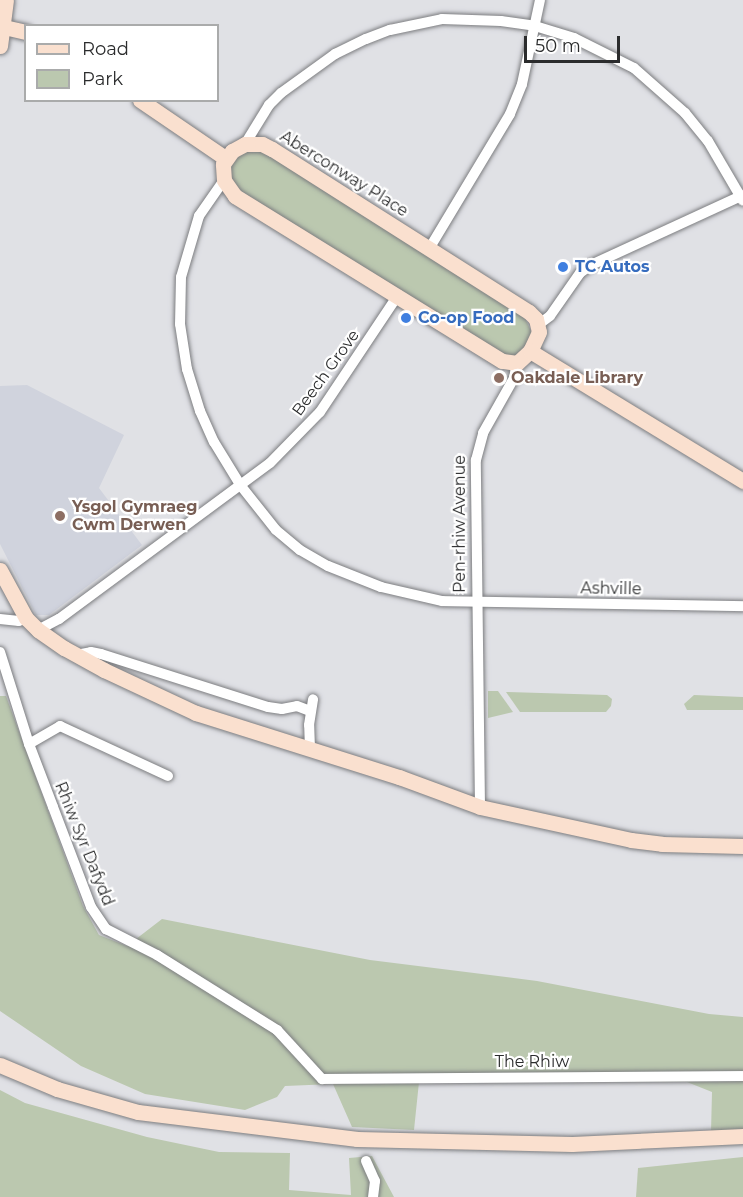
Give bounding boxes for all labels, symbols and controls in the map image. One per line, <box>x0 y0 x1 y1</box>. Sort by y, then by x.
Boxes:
legend <box>24 24 219 102</box>
scale bar <box>527 24 623 62</box>
text: 50 m <box>535 35 581 57</box>
text: Road <box>82 38 129 60</box>
text: Park <box>82 68 123 90</box>
street label: Aberconway Place <box>276 127 412 221</box>
place label: TC Autos <box>575 257 650 277</box>
marker: TC Autos <box>556 260 570 274</box>
place label: Co-op Food <box>418 308 514 328</box>
marker: Co-op Food <box>399 311 413 325</box>
street label: Beech Grove <box>288 326 364 420</box>
place label: Oakdale Library <box>511 368 643 388</box>
marker: Oakdale Library <box>492 371 506 385</box>
street label: Pen-rhiw Avenue <box>450 455 470 593</box>
place label: Ysgol Gymraeg Cwm Derwen <box>72 497 197 535</box>
marker: Ysgol Gymraeg Cwm Derwen <box>53 509 67 523</box>
street label: Ashville <box>580 579 642 599</box>
street label: Rhiw Syr Dafydd <box>50 779 118 909</box>
street label: The Rhiw <box>495 1052 569 1072</box>

